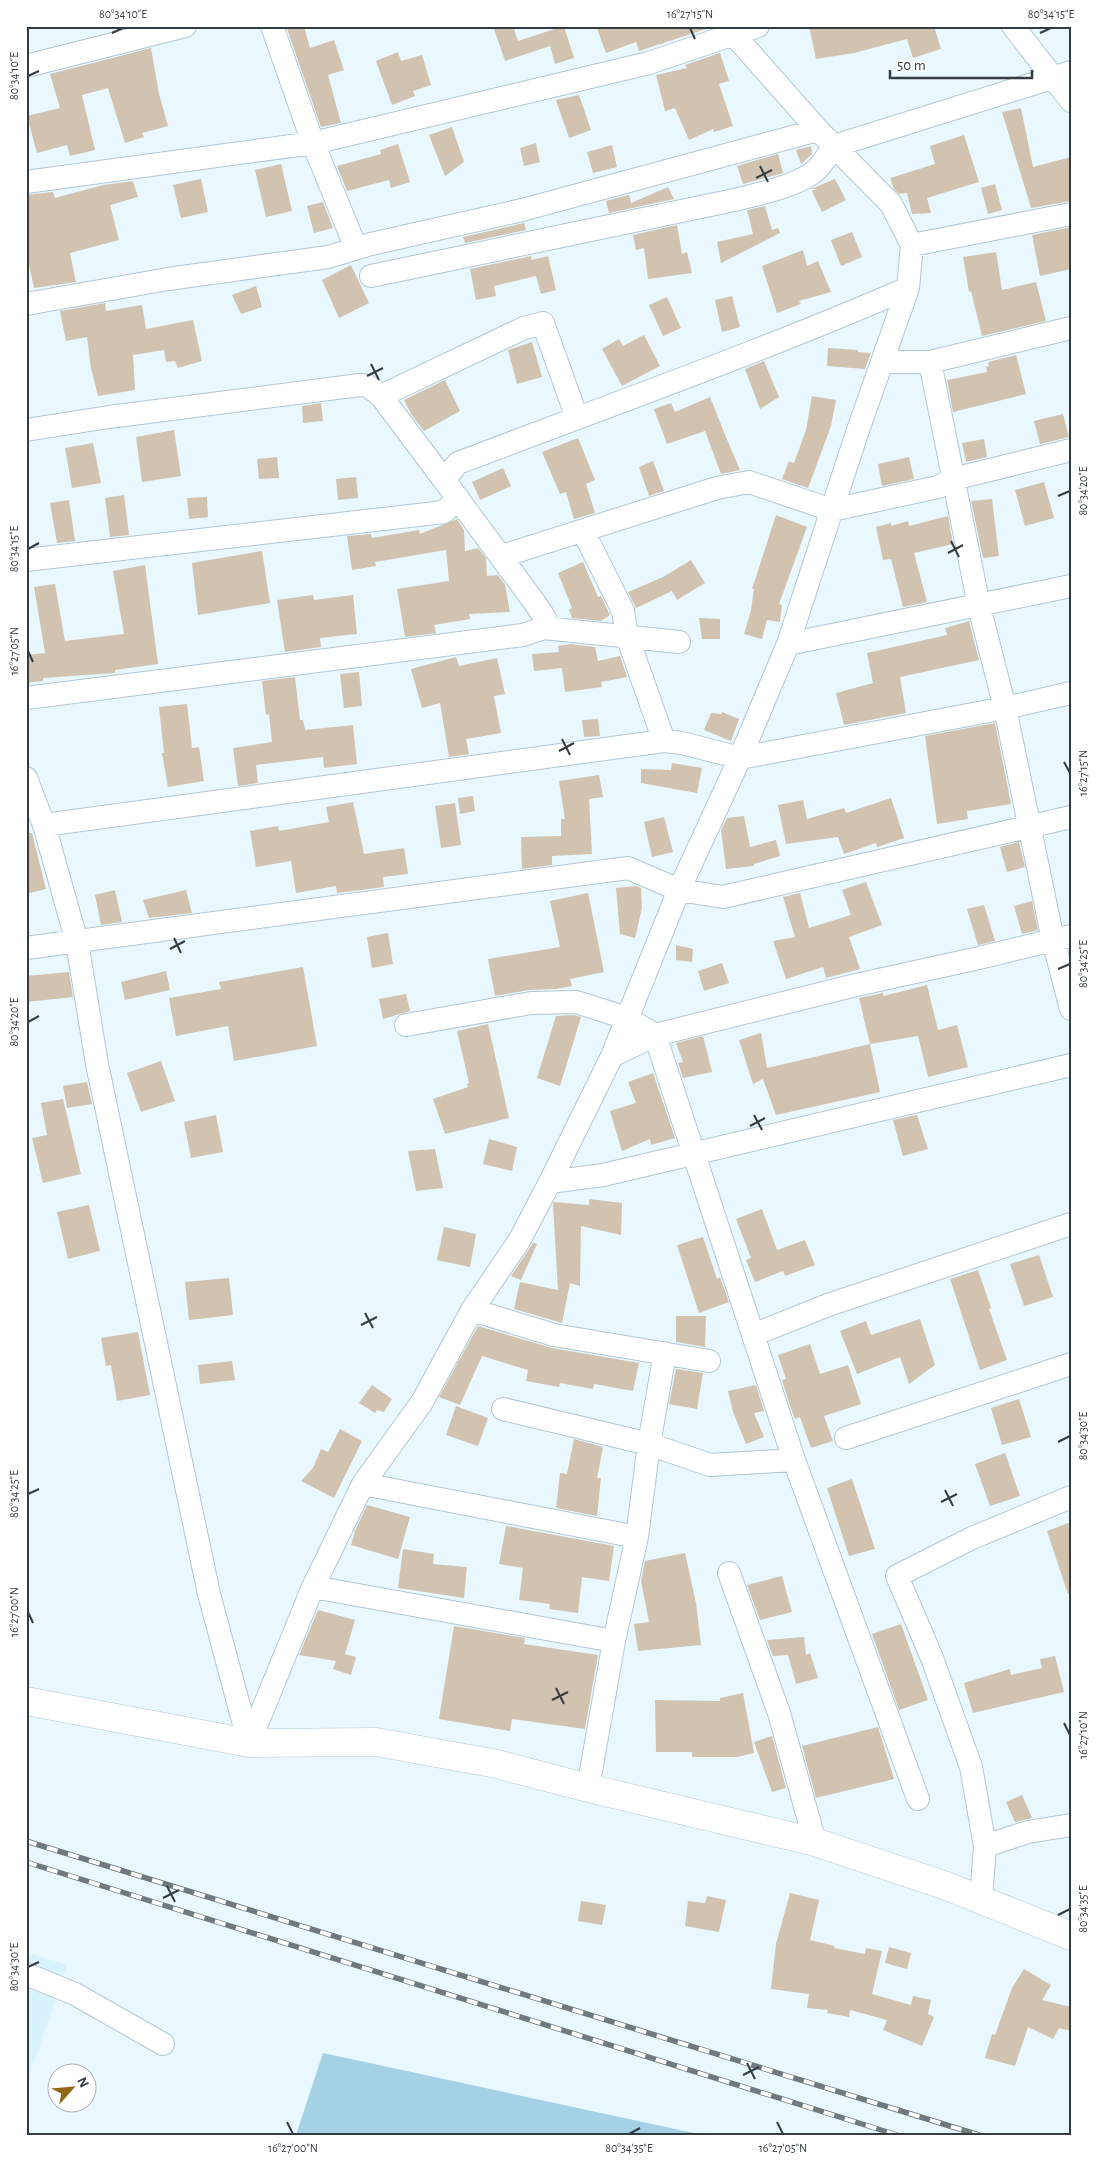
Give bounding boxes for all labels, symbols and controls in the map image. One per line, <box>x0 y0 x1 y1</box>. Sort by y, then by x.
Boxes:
text: 80°34'10"E <box>99 8 147 20</box>
text: 16°27'15"N <box>667 8 713 20</box>
text: 80°34'15"E <box>1028 8 1074 20</box>
scale bar <box>890 48 1032 80</box>
text: 80°34'10"E <box>8 52 20 100</box>
text: 50 m <box>897 58 926 73</box>
text: 80°34'20"E <box>1077 466 1089 516</box>
text: 80°34'15"E <box>8 526 20 572</box>
text: 16°27'05"N <box>8 627 20 675</box>
text: 16°27'15"N <box>1077 750 1089 796</box>
text: 80°34'25"E <box>1077 940 1089 988</box>
text: 80°34'20"E <box>8 997 20 1047</box>
text: 80°34'30"E <box>1077 1411 1089 1460</box>
text: 80°34'25"E <box>8 1470 20 1518</box>
text: 16°27'00"N <box>8 1587 20 1637</box>
text: 16°27'10"N <box>1077 1711 1089 1759</box>
text: 80°34'35"E <box>1077 1885 1089 1933</box>
text: 80°34'30"E <box>8 1942 20 1991</box>
north arrow <box>48 2064 98 2114</box>
text: N <box>74 2075 91 2090</box>
text: 16°27'00"N <box>268 2142 318 2154</box>
text: 80°34'35"E <box>605 2142 653 2154</box>
text: 16°27'05"N <box>759 2142 807 2154</box>

